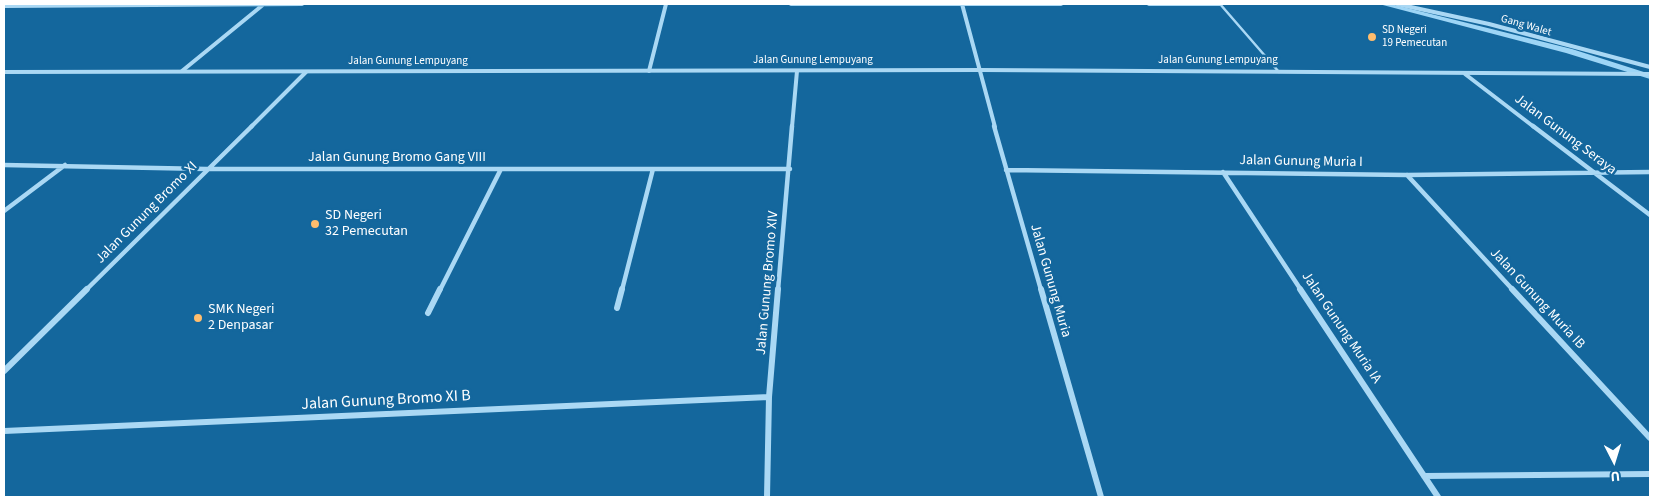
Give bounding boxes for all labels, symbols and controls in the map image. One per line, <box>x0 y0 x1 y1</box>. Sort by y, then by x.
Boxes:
street label: Gang Walet <box>1499 12 1553 40</box>
place label: SD Negeri 19 Pemecutan <box>1382 24 1447 50</box>
marker: SD Negeri 19 Pemecutan <box>1366 31 1378 43</box>
street label: Jalan Gunung Lempuyang <box>753 54 873 68</box>
street label: Jalan Gunung Lempuyang <box>1158 54 1278 68</box>
street label: Jalan Gunung Lempuyang <box>348 55 468 69</box>
street label: Jalan Gunung Seraya <box>1511 91 1619 179</box>
street label: Jalan Gunung Bromo Gang VIII <box>308 150 486 166</box>
street label: Jalan Gunung Muria I <box>1239 153 1363 171</box>
street label: Jalan Gunung Bromo XI <box>93 159 201 267</box>
place label: SD Negeri 32 Pemecutan <box>325 208 408 240</box>
street label: Jalan Gunung Bromo XIV <box>753 210 783 356</box>
marker: SD Negeri 32 Pemecutan <box>309 218 321 230</box>
street label: Jalan Gunung Muria <box>1026 222 1074 340</box>
street label: Jalan Gunung Muria IB <box>1486 245 1588 353</box>
street label: Jalan Gunung Muria IA <box>1297 269 1385 387</box>
place label: SMK Negeri 2 Denpasar <box>208 302 275 334</box>
marker: SMK Negeri 2 Denpasar <box>192 312 204 324</box>
street label: Jalan Gunung Bromo XI B <box>301 387 471 415</box>
north arrow <box>1589 436 1639 486</box>
text: U <box>1610 466 1621 486</box>

